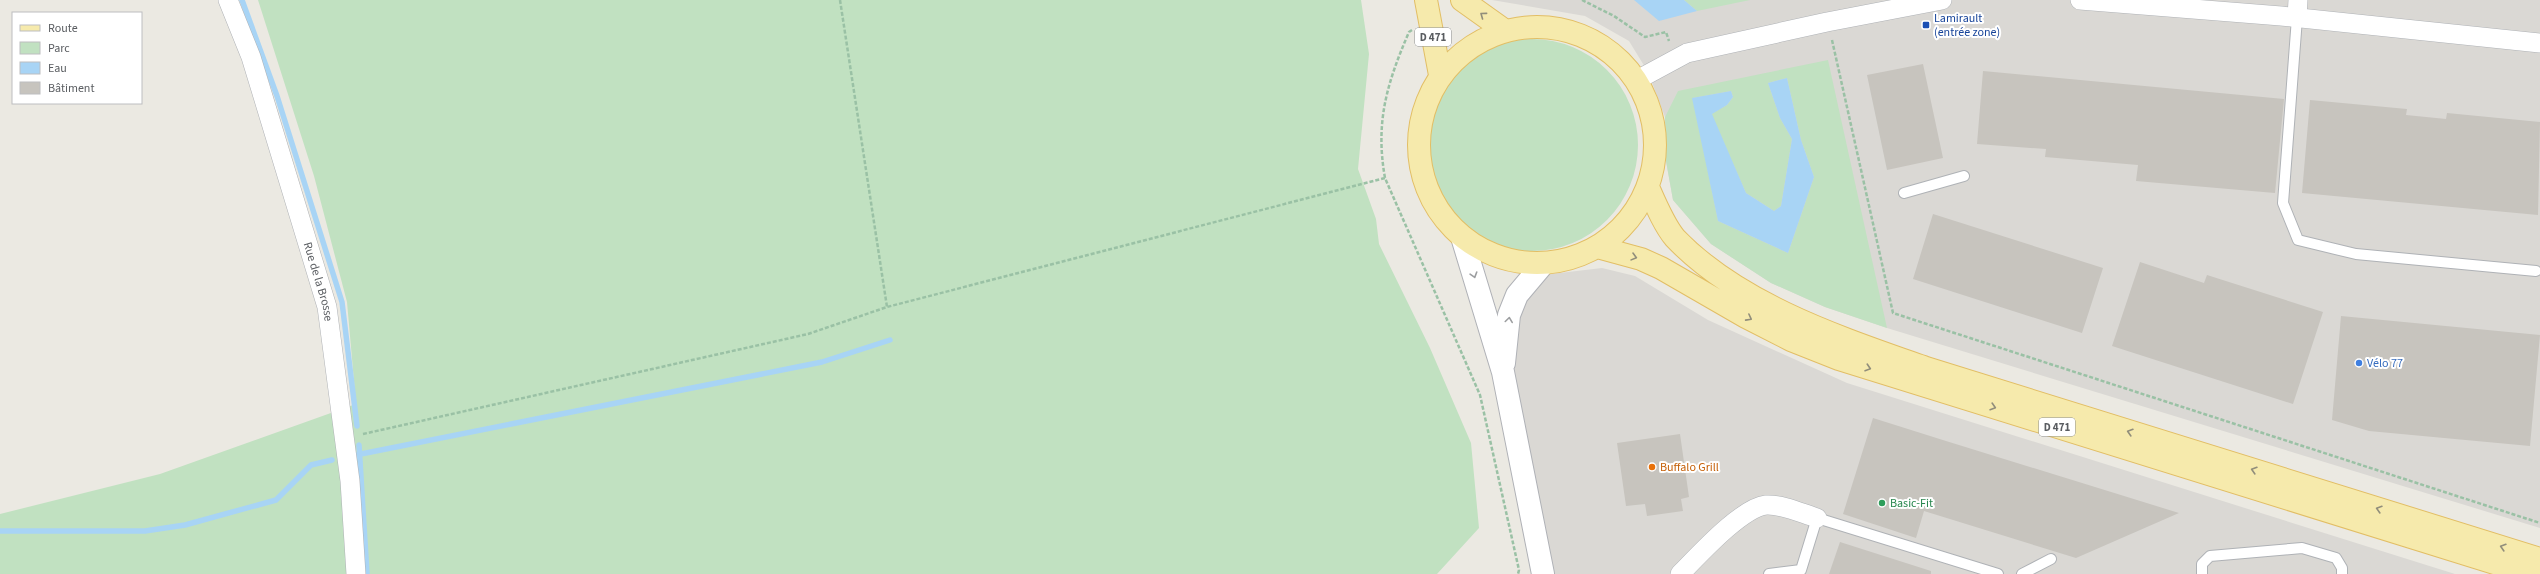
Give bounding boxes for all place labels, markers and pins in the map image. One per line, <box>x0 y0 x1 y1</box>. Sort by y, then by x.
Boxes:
place label: Lamirault (entrée zone) <box>1934 10 2000 41</box>
marker: Lamirault (entrée zone) <box>1921 20 1931 30</box>
place label: Vélo 77 <box>2367 355 2403 372</box>
marker: Vélo 77 <box>2354 358 2364 368</box>
place label: Buffalo Grill <box>1660 459 1719 476</box>
marker: Buffalo Grill <box>1647 462 1657 472</box>
place label: Basic-Fit <box>1890 495 1933 512</box>
marker: Basic-Fit <box>1877 498 1887 508</box>

